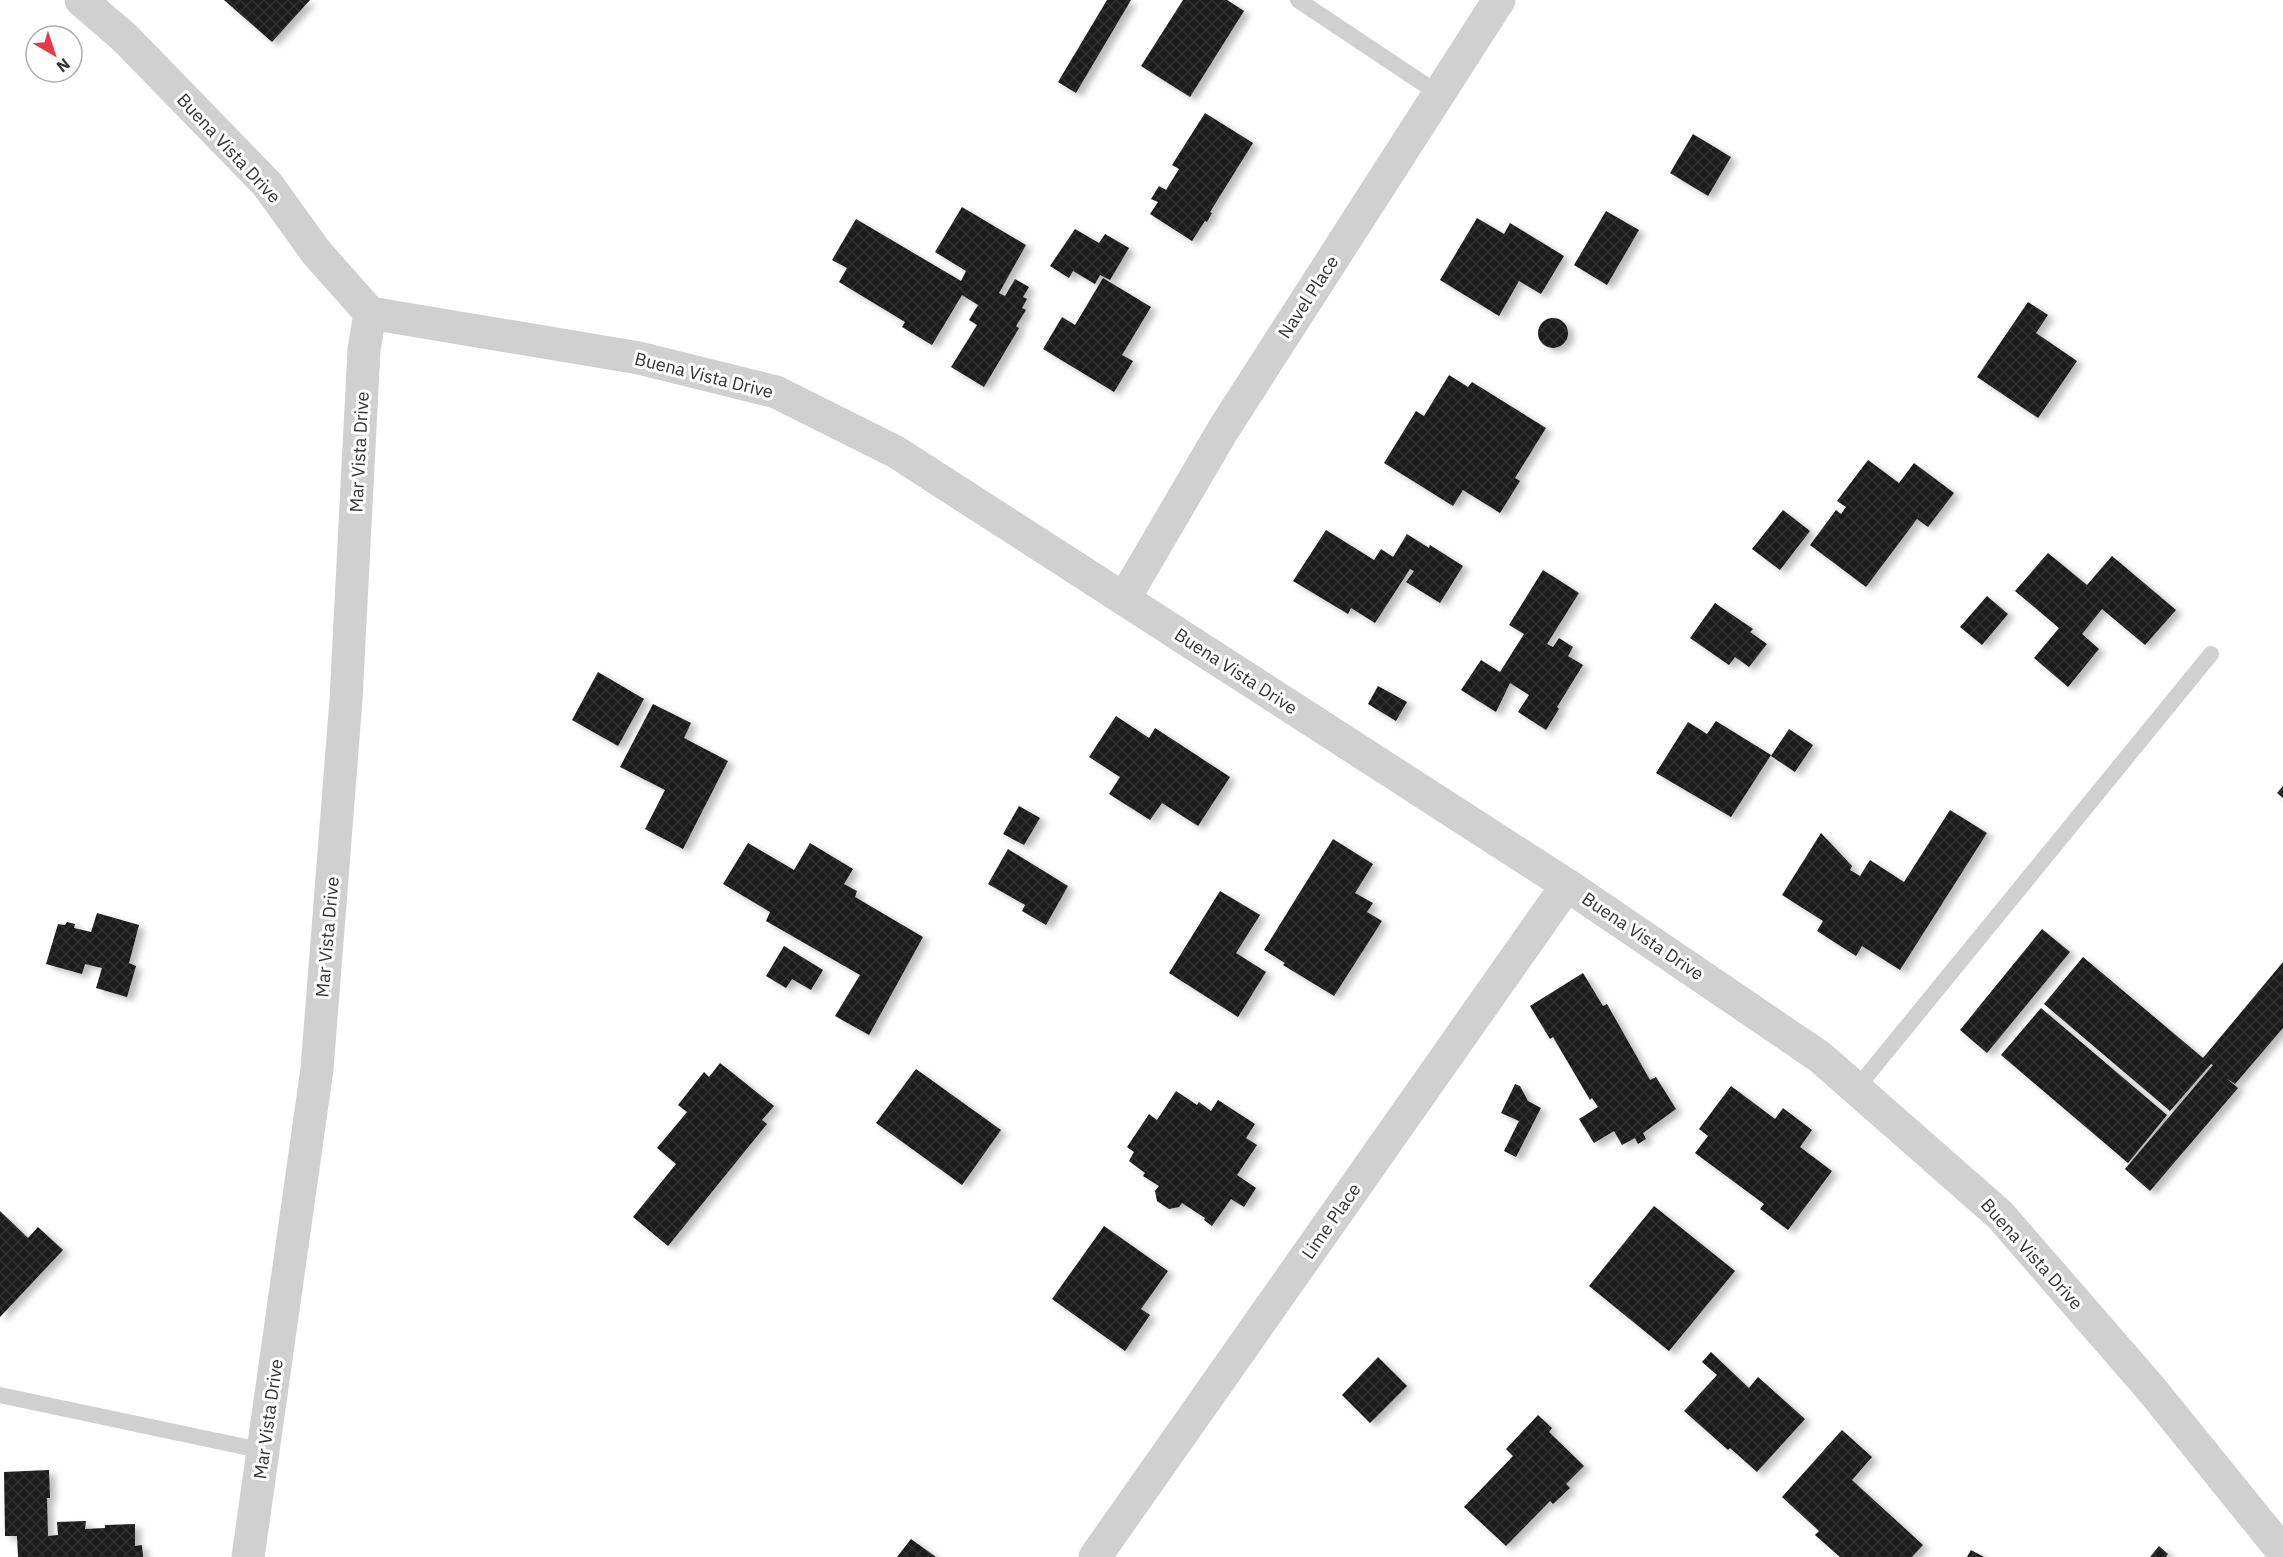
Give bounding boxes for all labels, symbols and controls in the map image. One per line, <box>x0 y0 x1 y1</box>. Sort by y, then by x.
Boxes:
north arrow <box>24 24 84 84</box>
text: N <box>53 54 74 77</box>
street label: Buena Vista Drive <box>172 88 286 208</box>
street label: Navel Place <box>1273 251 1343 343</box>
street label: Buena Vista Drive <box>632 347 776 403</box>
street label: Mar Vista Drive <box>344 391 374 513</box>
street label: Buena Vista Drive <box>1170 623 1302 719</box>
street label: Mar Vista Drive <box>310 876 344 998</box>
street label: Buena Vista Drive <box>1578 887 1708 985</box>
street label: Lime Place <box>1296 1178 1366 1263</box>
street label: Buena Vista Drive <box>1976 1194 2088 1315</box>
street label: Mar Vista Drive <box>248 1357 288 1481</box>

